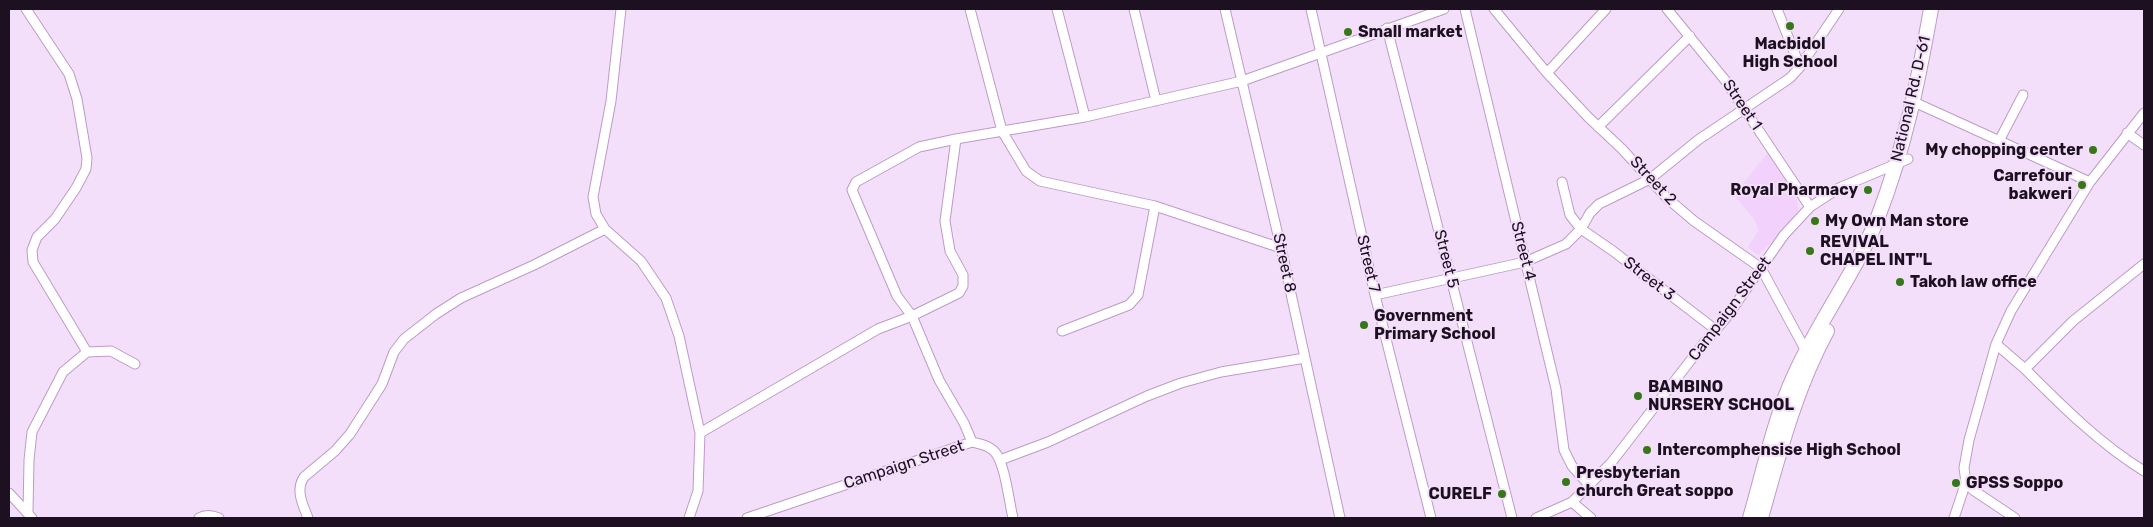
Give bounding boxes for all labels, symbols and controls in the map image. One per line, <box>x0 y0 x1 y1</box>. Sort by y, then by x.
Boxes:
marker: Macbidol High School <box>1784 20 1796 32</box>
place label: Small market <box>1358 22 1463 42</box>
marker: Small market <box>1342 26 1354 38</box>
place label: Macbidol High School <box>1742 34 1838 72</box>
street label: National Rd. D-61 <box>1887 34 1935 164</box>
street label: Street 1 <box>1718 76 1766 134</box>
place label: My chopping center <box>1925 140 2083 160</box>
marker: My chopping center <box>2087 144 2099 156</box>
street label: Street 2 <box>1626 153 1680 209</box>
place label: Carrefour bakweri <box>1993 166 2072 204</box>
marker: Carrefour bakweri <box>2076 179 2088 191</box>
place label: Royal Pharmacy <box>1730 180 1858 200</box>
marker: Royal Pharmacy <box>1862 184 1874 196</box>
place label: My Own Man store <box>1825 211 1969 231</box>
marker: My Own Man store <box>1809 215 1821 227</box>
street label: Street 4 <box>1506 220 1540 282</box>
street label: Street 5 <box>1429 228 1463 290</box>
street label: Street 8 <box>1268 231 1300 295</box>
place label: REVIVAL CHAPEL INT"L <box>1820 232 1932 270</box>
street label: Street 7 <box>1352 233 1384 295</box>
marker: REVIVAL CHAPEL INT"L <box>1804 245 1816 257</box>
street label: Street 3 <box>1620 253 1678 305</box>
street label: Campaign Street <box>1685 253 1775 365</box>
place label: Takoh law office <box>1910 272 2037 292</box>
marker: Takoh law office <box>1894 276 1906 288</box>
place label: Government Primary School <box>1374 306 1496 344</box>
marker: Government Primary School <box>1358 319 1370 331</box>
place label: BAMBINO NURSERY SCHOOL <box>1648 377 1794 415</box>
marker: BAMBINO NURSERY SCHOOL <box>1632 390 1644 402</box>
street label: Campaign Street <box>841 436 967 494</box>
place label: Intercomphensise High School <box>1657 440 1901 460</box>
marker: Intercomphensise High School <box>1641 444 1653 456</box>
place label: Presbyterian church Great soppo <box>1576 463 1734 501</box>
place label: GPSS Soppo <box>1966 473 2063 493</box>
marker: Presbyterian church Great soppo <box>1560 476 1572 488</box>
marker: GPSS Soppo <box>1950 477 1962 489</box>
place label: CURELF <box>1428 484 1492 504</box>
marker: CURELF <box>1496 488 1508 500</box>

